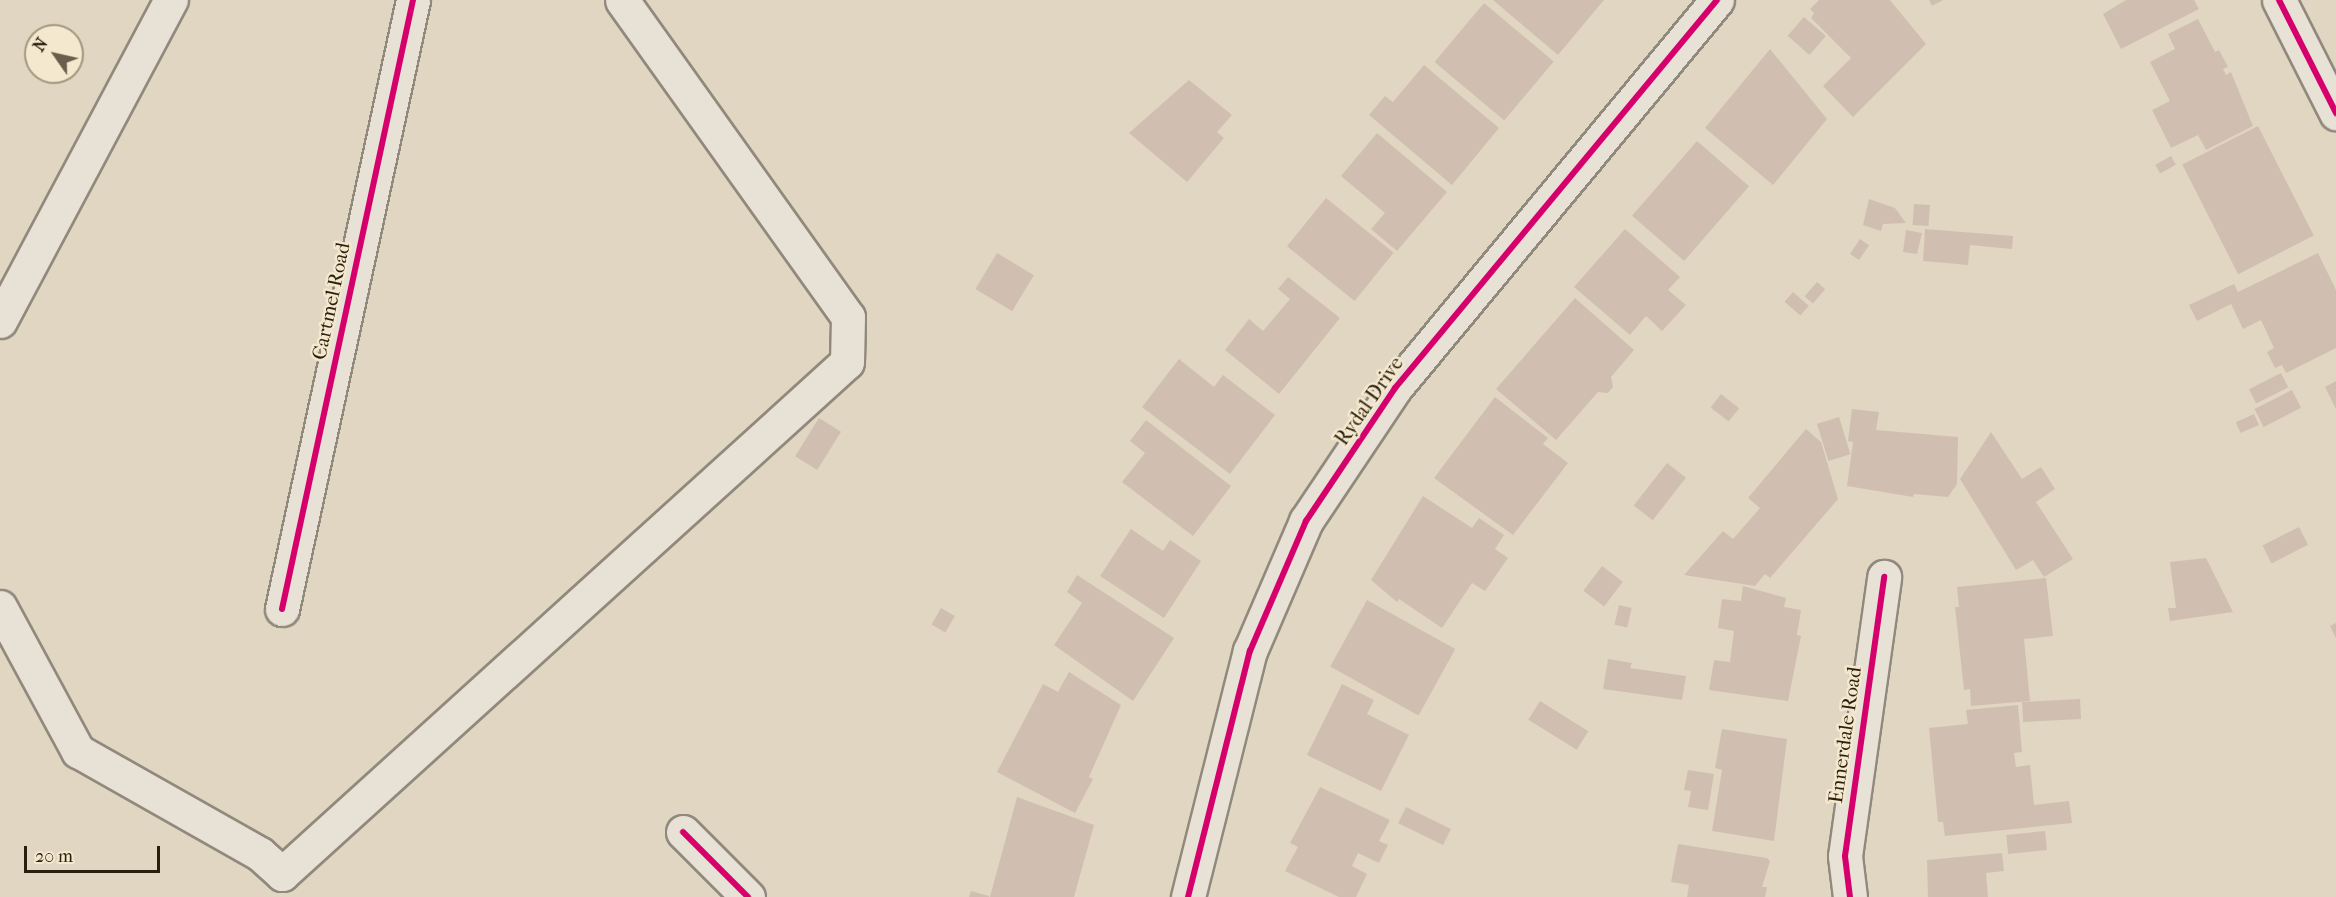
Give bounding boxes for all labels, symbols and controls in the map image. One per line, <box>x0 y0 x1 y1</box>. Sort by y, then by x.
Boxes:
north arrow <box>24 24 84 84</box>
text: N <box>29 34 52 55</box>
street label: Cartmel Road <box>307 240 355 362</box>
street label: Rydal Drive <box>1330 352 1408 450</box>
street label: Ennerdale Road <box>1824 665 1866 805</box>
scale bar <box>27 834 164 872</box>
text: 20 m <box>35 846 73 867</box>

